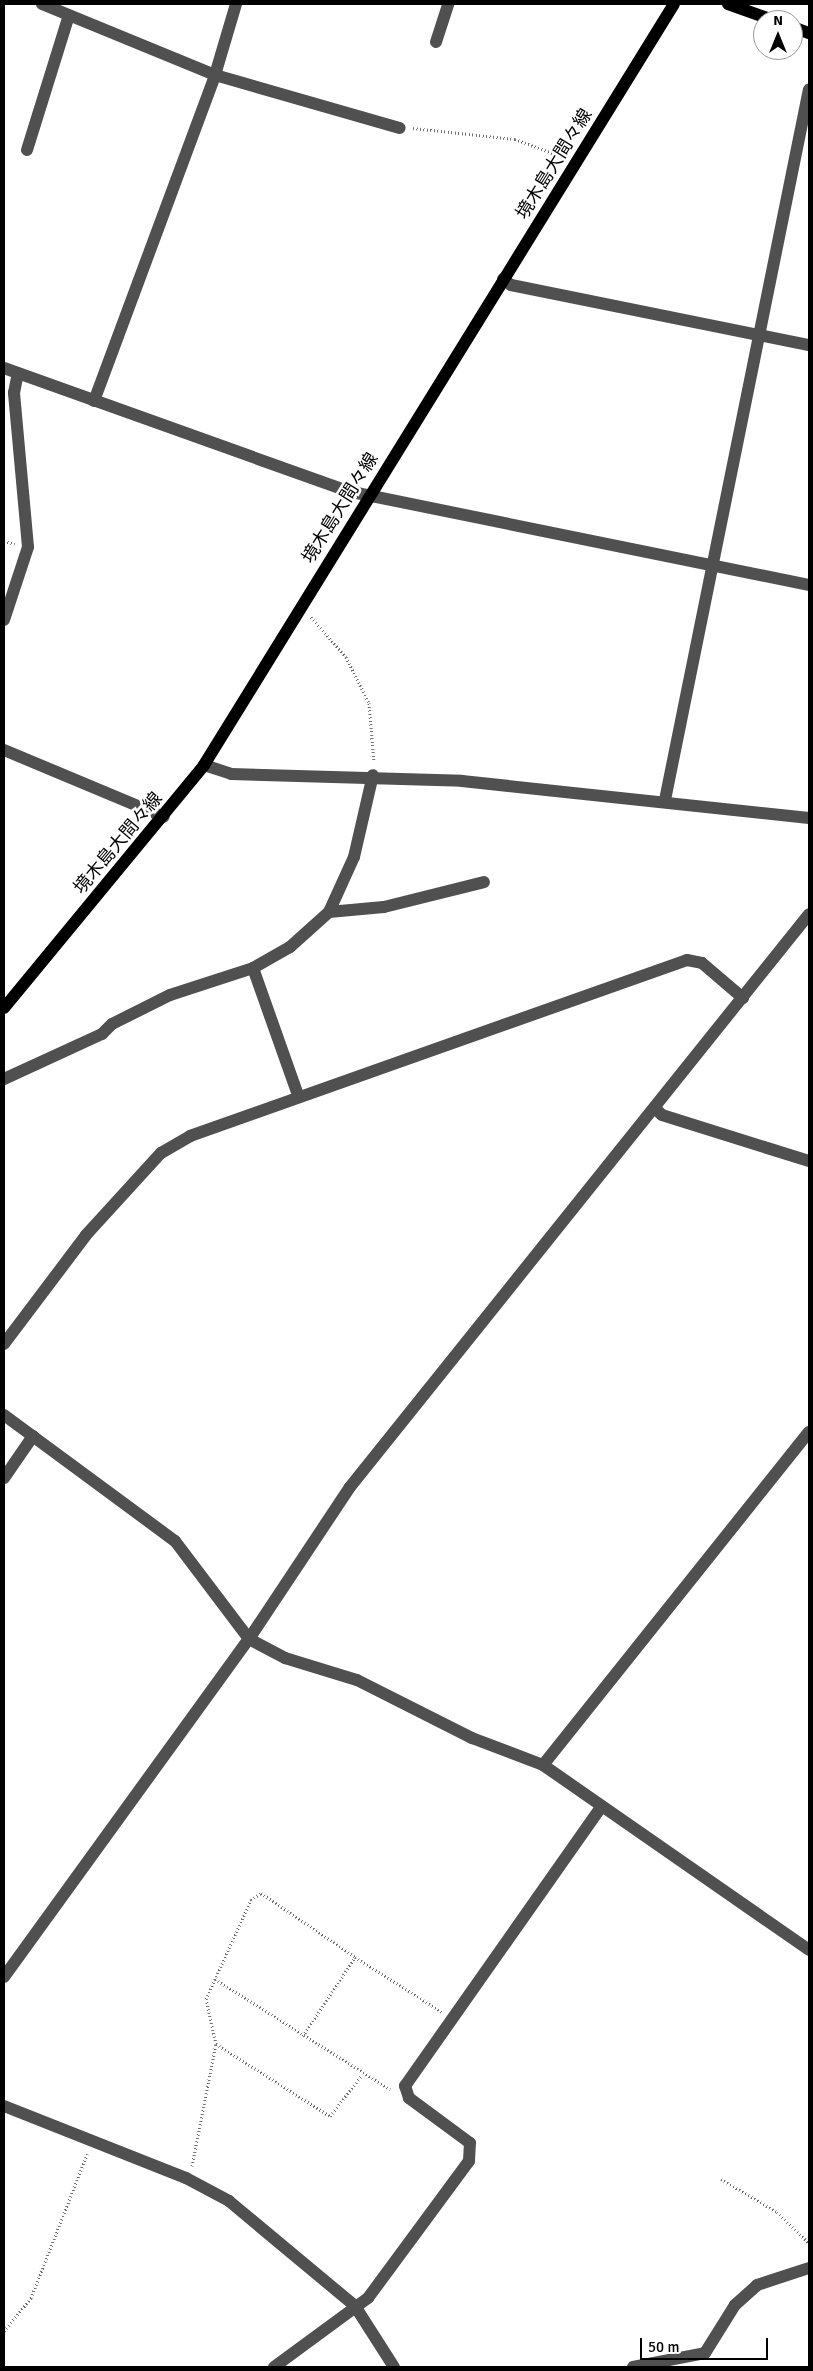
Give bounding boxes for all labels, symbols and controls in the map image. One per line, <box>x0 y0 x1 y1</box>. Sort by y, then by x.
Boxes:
north arrow <box>753 10 803 60</box>
text: N <box>773 12 783 29</box>
street label: 境木島大間々線 <box>511 105 597 223</box>
street label: 境木島大間々線 <box>297 449 383 567</box>
street label: 境木島大間々線 <box>69 788 167 898</box>
scale bar <box>643 2328 770 2360</box>
text: 50 m <box>648 2338 679 2356</box>

